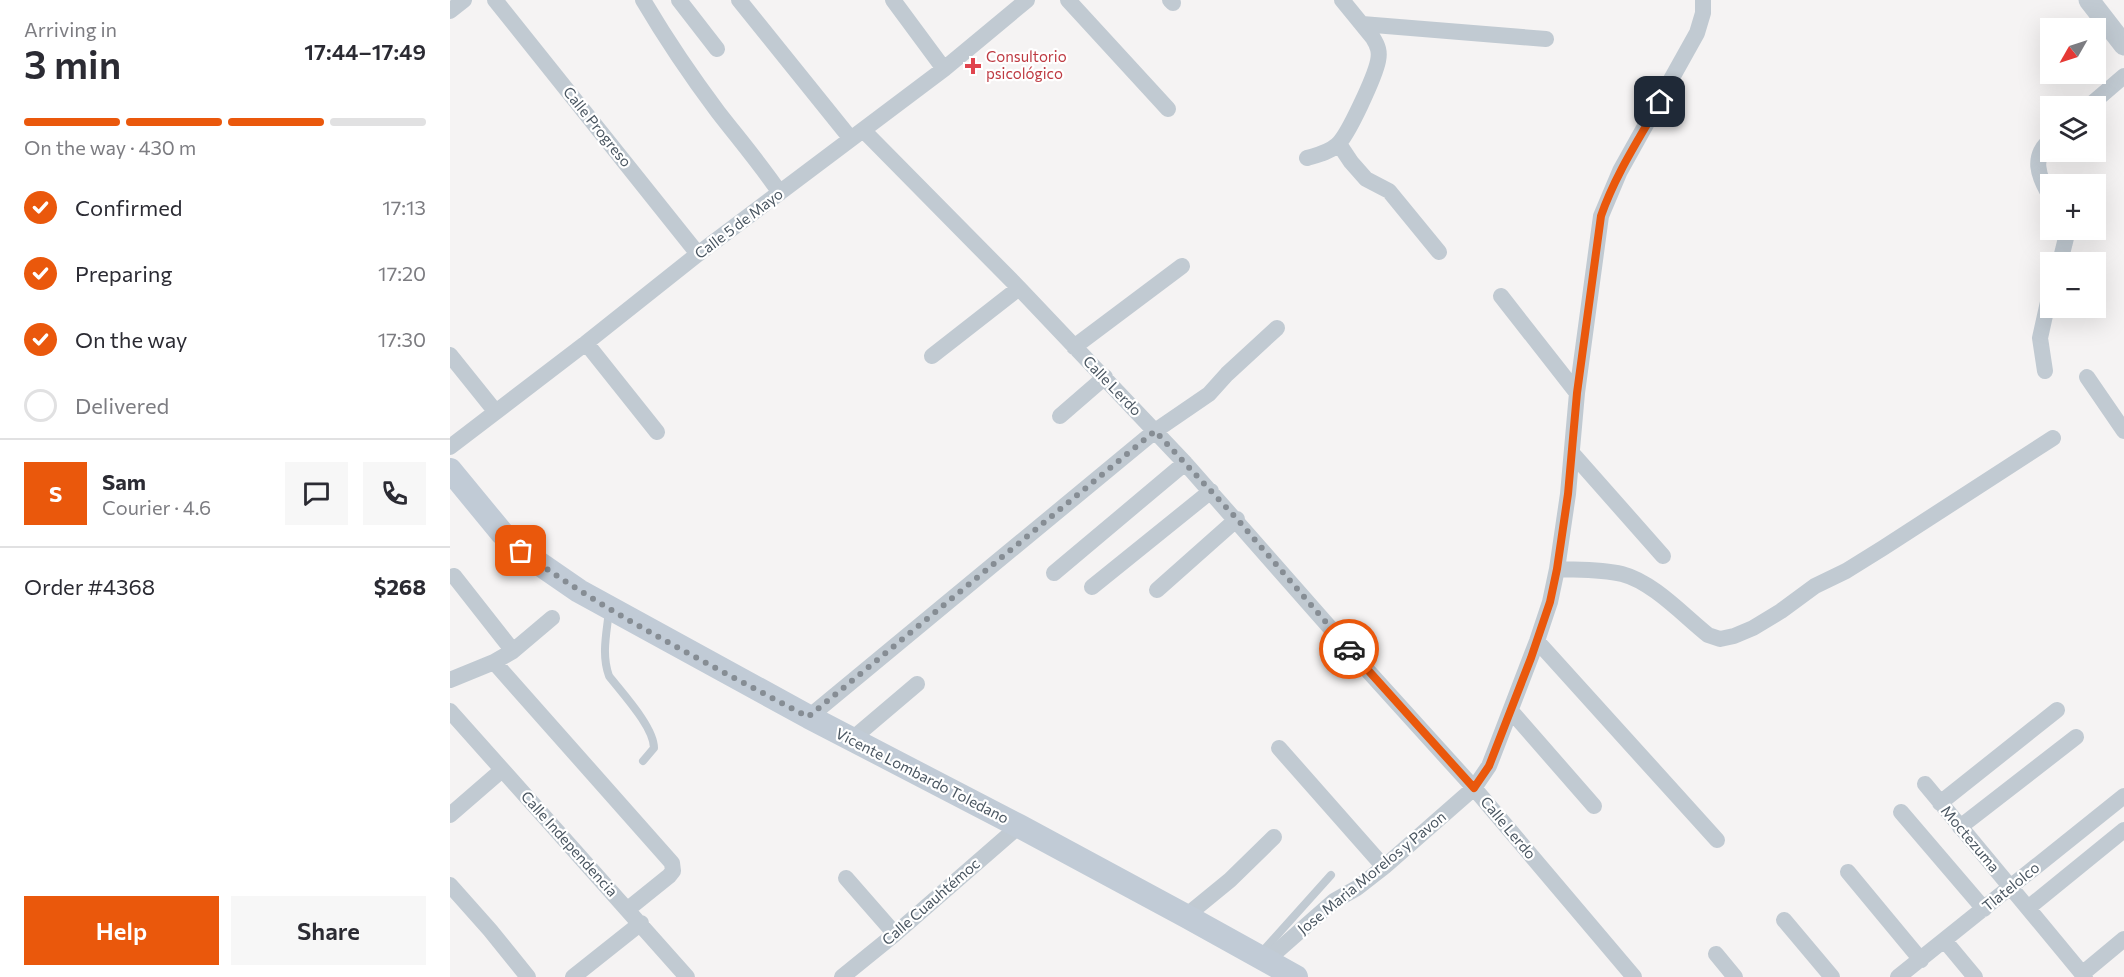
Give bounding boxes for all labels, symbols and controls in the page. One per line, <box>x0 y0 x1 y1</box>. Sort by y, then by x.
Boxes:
text: Arriving in <box>24 17 117 41</box>
north arrow <box>2040 18 2106 84</box>
map controls <box>2040 18 2106 318</box>
text: 17:44–17:49 <box>304 38 426 65</box>
text: 3 min <box>24 39 121 87</box>
place label: Consultorio psicológico <box>986 47 1067 82</box>
marker: Consultorio psicológico <box>964 57 982 75</box>
pin <box>1634 76 1685 127</box>
street label: Calle Progreso <box>560 83 636 170</box>
icon: home <box>1643 85 1676 118</box>
button: layers <box>2040 96 2106 162</box>
text: On the way · 430 m <box>24 135 196 159</box>
button: + <box>2040 174 2106 240</box>
street label: Calle 5 de Mayo <box>691 184 786 262</box>
icon: check <box>24 191 57 224</box>
text: Confirmed <box>75 194 182 221</box>
text: 17:13 <box>382 195 426 219</box>
button: − <box>2040 252 2106 318</box>
icon: check <box>24 257 57 290</box>
text: Preparing <box>75 260 172 287</box>
text: 17:20 <box>378 261 426 285</box>
icon: check <box>24 323 57 356</box>
text: On the way <box>75 326 187 353</box>
text: 17:30 <box>378 327 426 351</box>
street label: Calle Lerdo <box>1080 352 1146 419</box>
text: Delivered <box>75 392 169 419</box>
button: chat <box>285 462 348 525</box>
button: phone <box>363 462 426 525</box>
text: Sam <box>102 468 146 495</box>
text: S <box>49 480 62 507</box>
text: Courier · 4.6 <box>102 495 211 519</box>
pin <box>495 525 546 576</box>
icon: bag <box>504 534 537 567</box>
text: Order #4368 <box>24 573 155 600</box>
text: $268 <box>374 573 426 600</box>
courier <box>1319 619 1379 679</box>
icon: car <box>1333 633 1366 666</box>
street label: Vicente Lombardo Toledano <box>833 724 1012 827</box>
street label: Calle Independencia <box>518 787 622 900</box>
street label: Calle Lerdo <box>1477 792 1540 862</box>
street label: Moctezuma <box>1938 801 2004 875</box>
street label: Jose Maria Morelos y Pavon <box>1294 807 1449 938</box>
street label: Calle Cuauhtémoc <box>878 854 983 949</box>
street label: Tlatelolco <box>1978 858 2043 915</box>
button: Help <box>24 896 219 965</box>
button: Share <box>231 896 426 965</box>

